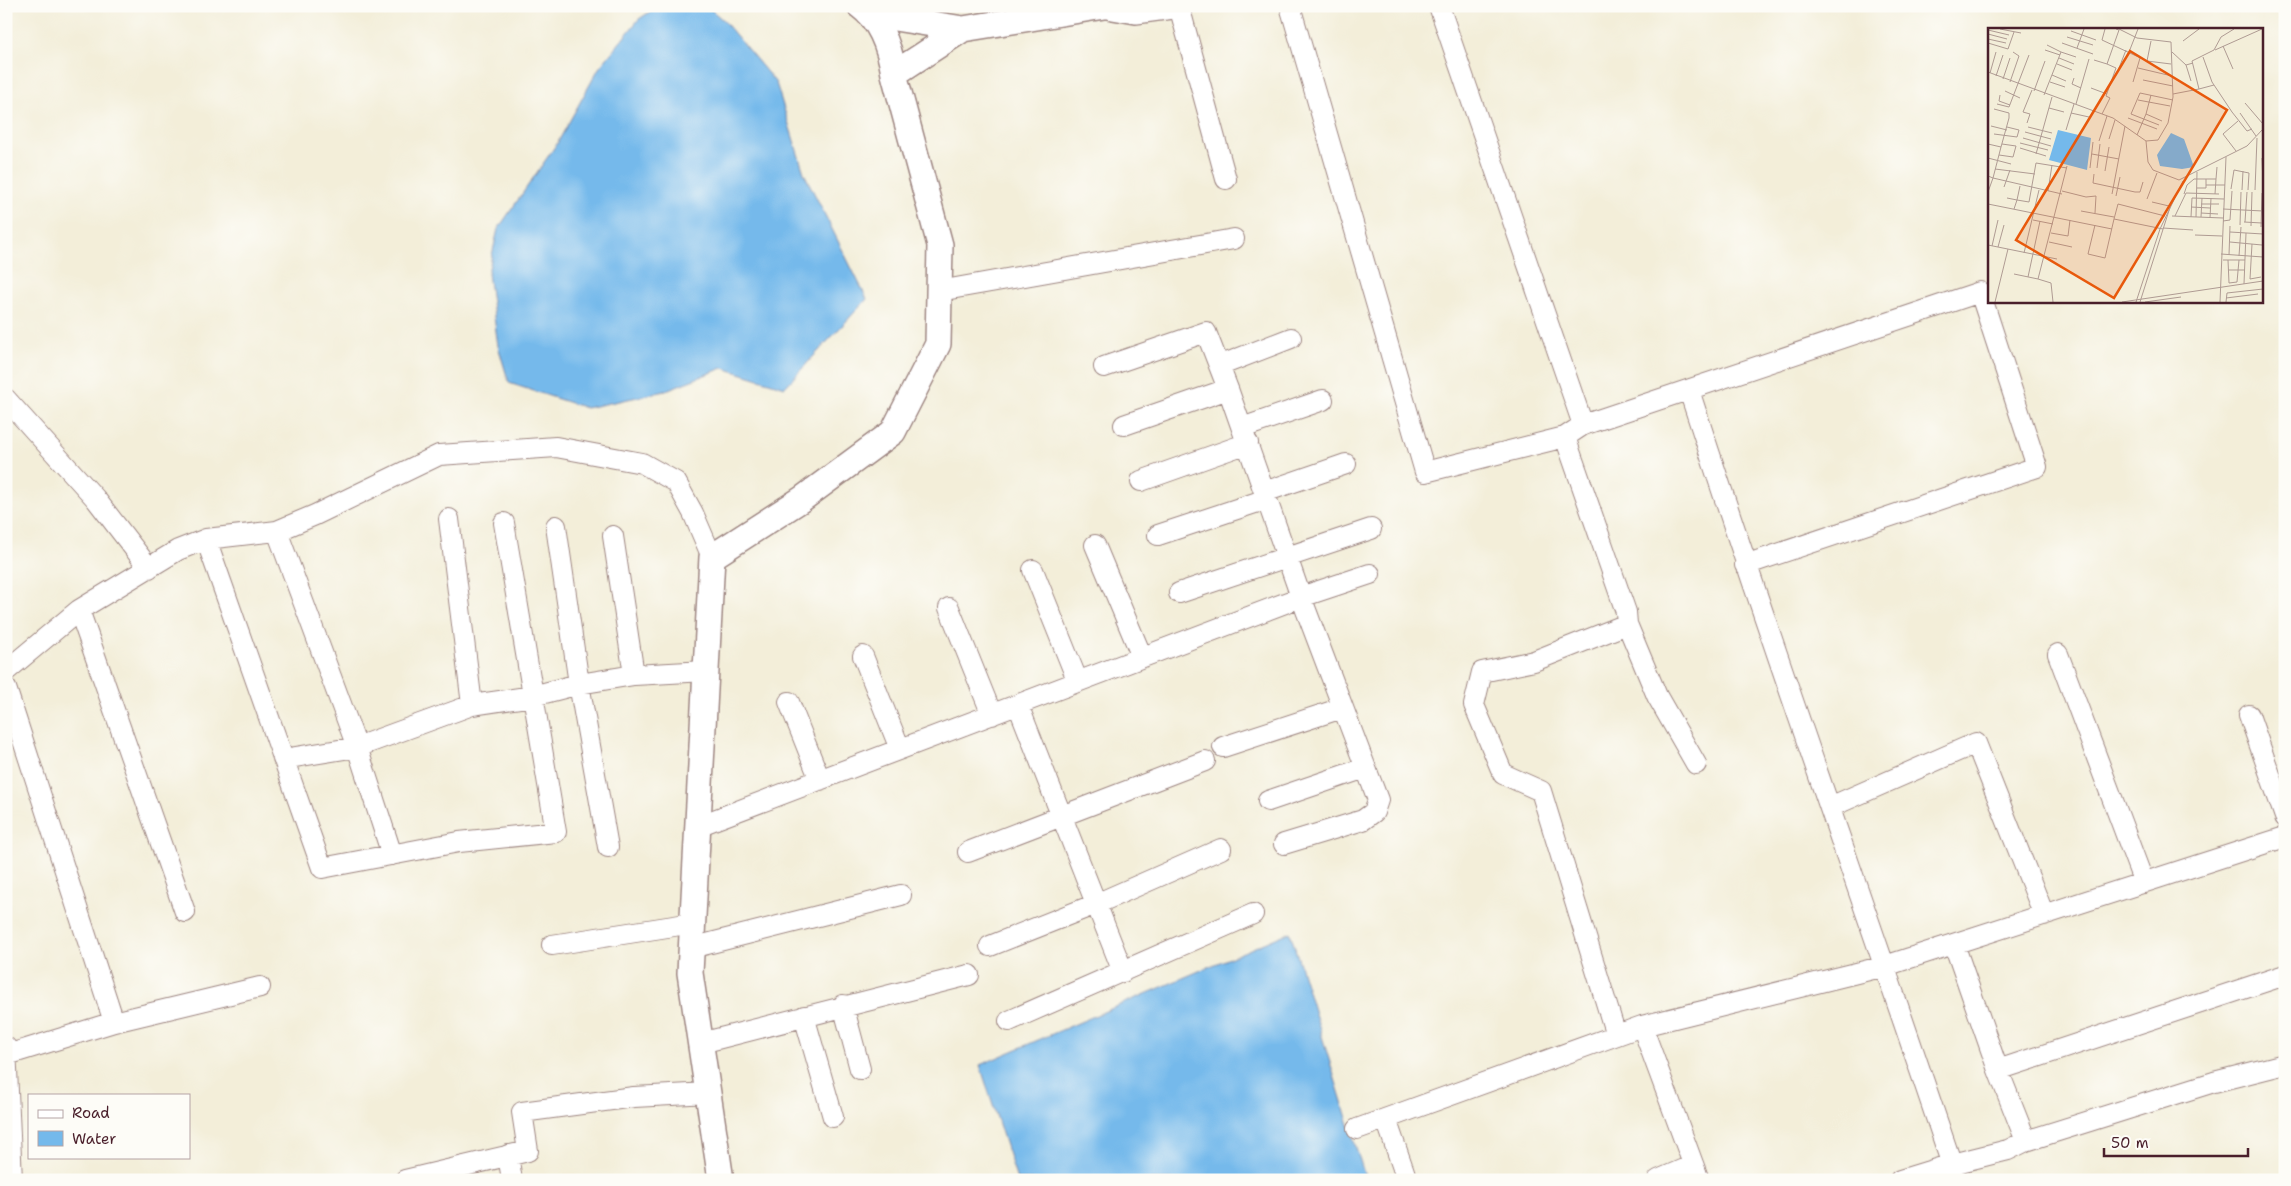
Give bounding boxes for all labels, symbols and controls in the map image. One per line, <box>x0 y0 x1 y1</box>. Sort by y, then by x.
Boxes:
inset map <box>1988 28 2264 302</box>
legend <box>28 1094 190 1158</box>
text: Road <box>72 1103 110 1123</box>
scale bar <box>2104 1126 2247 1158</box>
text: Water <box>72 1129 116 1149</box>
text: 50 m <box>2111 1133 2149 1153</box>

